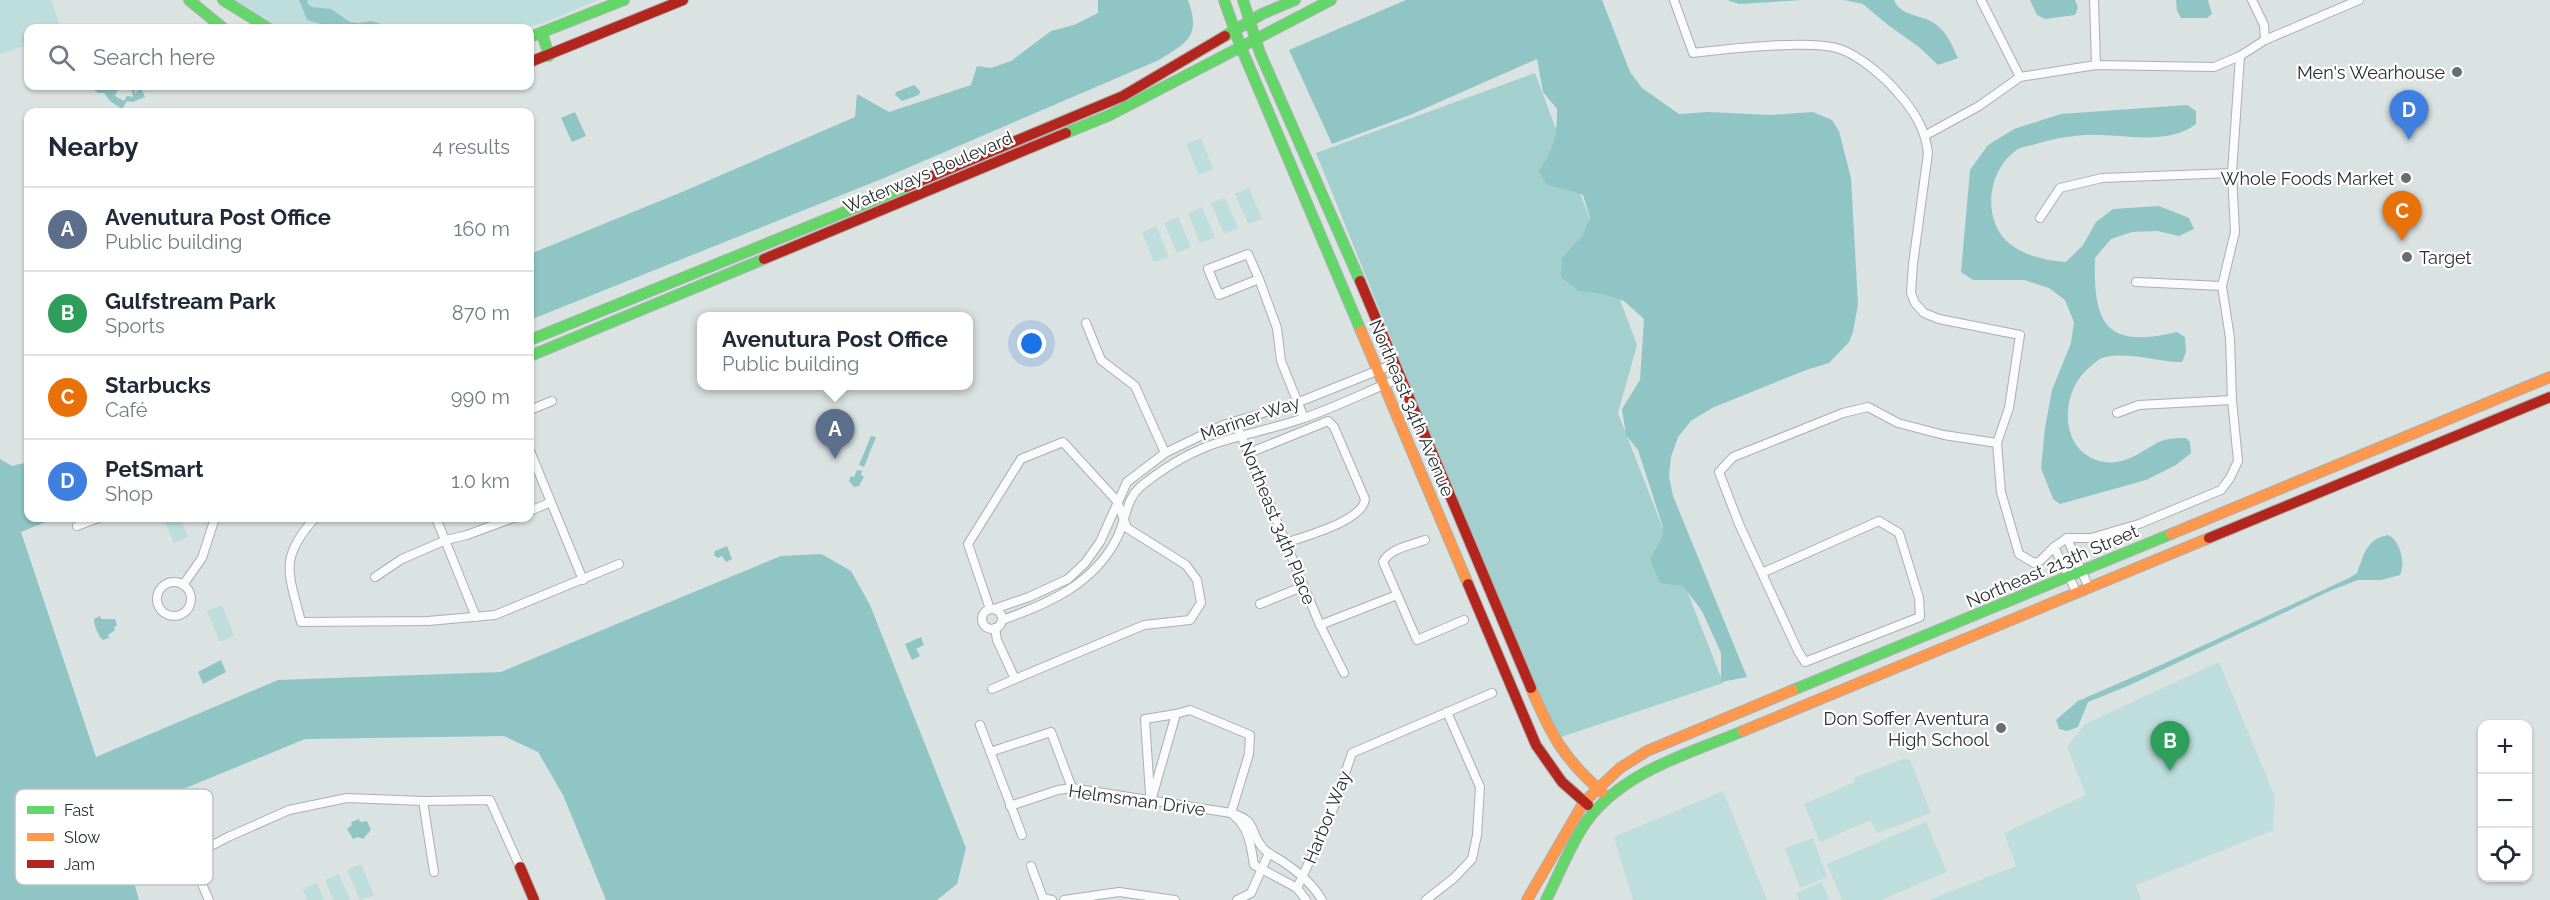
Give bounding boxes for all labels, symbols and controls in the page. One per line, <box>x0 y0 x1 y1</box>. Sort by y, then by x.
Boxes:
search box <box>24 24 534 90</box>
icon: search <box>45 41 78 74</box>
text: Search here <box>93 44 215 70</box>
place label: Men's Wearhouse <box>2297 62 2445 83</box>
marker: Men's Wearhouse <box>2450 65 2464 79</box>
pin: D <box>2390 90 2428 140</box>
street label: Waterways Boulevard <box>840 127 1016 217</box>
text: Nearby <box>48 132 138 162</box>
text: 4 results <box>432 135 510 159</box>
place label: Whole Foods Market <box>2221 168 2394 189</box>
marker: Whole Foods Market <box>2399 171 2413 185</box>
pin: C <box>2382 192 2422 241</box>
text: Avenutura Post Office <box>105 204 331 230</box>
text: A <box>61 217 74 241</box>
text: 160 m <box>454 217 510 241</box>
text: Public building <box>105 230 242 254</box>
place label: Target <box>2419 247 2472 268</box>
marker: Target <box>2400 250 2414 264</box>
text: Gulfstream Park <box>105 288 276 314</box>
text: B <box>61 301 74 325</box>
text: 870 m <box>452 301 510 325</box>
popup <box>697 312 973 390</box>
text: Sports <box>105 314 165 338</box>
street label: Northeast 34th Avenue <box>1365 316 1459 500</box>
text: Avenutura Post Office <box>722 326 948 352</box>
your location <box>1017 329 1046 358</box>
text: Public building <box>722 352 859 376</box>
text: Starbucks <box>105 372 211 398</box>
text: C <box>61 385 74 409</box>
text: 990 m <box>451 385 510 409</box>
street label: Mariner Way <box>1197 391 1303 445</box>
text: Café <box>105 398 148 422</box>
pin: A <box>816 410 854 459</box>
street label: Northeast 34th Place <box>1236 438 1320 608</box>
text: PetSmart <box>105 456 203 482</box>
text: D <box>60 469 75 493</box>
text: 1.0 km <box>451 469 510 493</box>
text: Shop <box>105 482 153 506</box>
street label: Northeast 213th Street <box>1963 520 2141 612</box>
place label: Don Soffer Aventura High School <box>1824 708 1989 750</box>
map controls <box>2478 720 2532 882</box>
button: + <box>2478 720 2532 774</box>
marker: Don Soffer Aventura High School <box>1994 721 2008 735</box>
pin: B <box>2150 722 2190 771</box>
street label: Harbor Way <box>1299 767 1355 866</box>
button: − <box>2478 774 2532 828</box>
street label: Helmsman Drive <box>1067 780 1207 820</box>
legend <box>15 789 213 885</box>
text: Fast <box>64 801 95 820</box>
text: Slow <box>64 828 100 847</box>
button: locate <box>2478 828 2532 882</box>
text: Jam <box>64 855 95 874</box>

